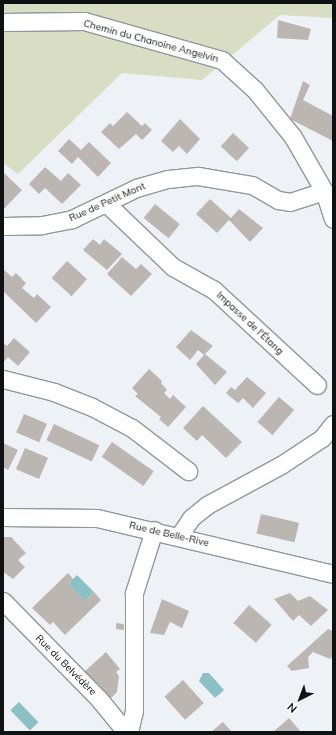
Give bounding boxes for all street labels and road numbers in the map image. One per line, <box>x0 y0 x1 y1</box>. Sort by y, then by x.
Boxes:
street label: Chemin du Chanoine Angelvin <box>82 17 220 65</box>
street label: Rue de Petit Mont <box>67 180 147 224</box>
street label: Impasse de l'Étang <box>214 289 286 357</box>
street label: Rue de Belle-Rive <box>128 519 210 549</box>
street label: Rue du Belvédère <box>33 632 99 698</box>

